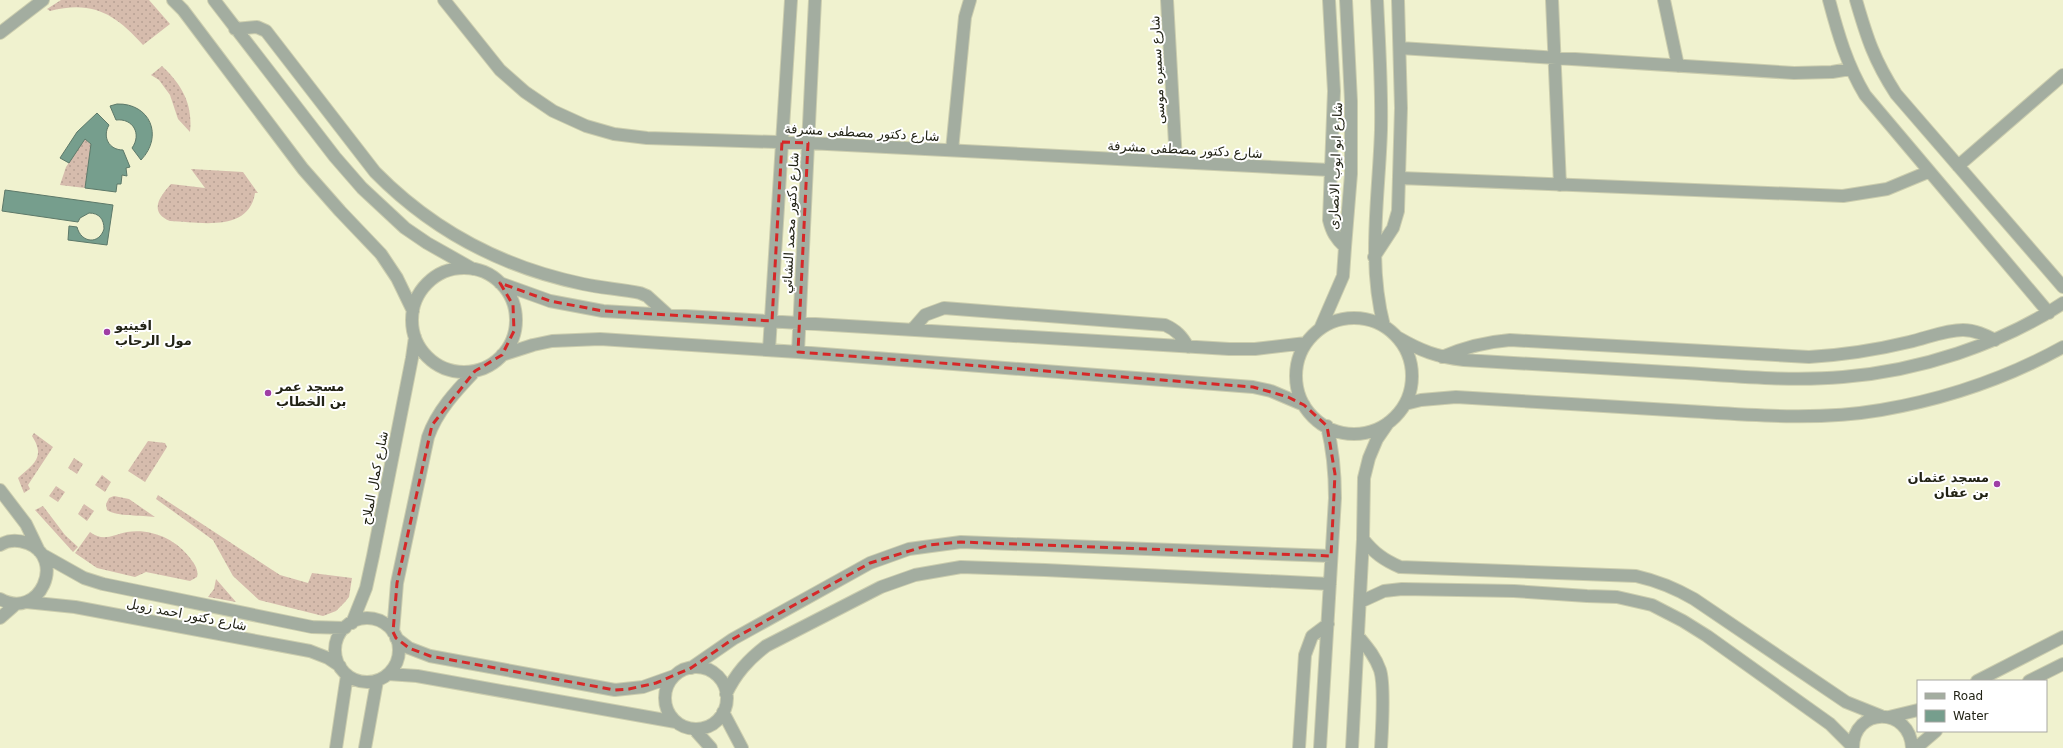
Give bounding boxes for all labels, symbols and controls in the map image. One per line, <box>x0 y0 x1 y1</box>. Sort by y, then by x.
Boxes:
street label: شارع سميره موسى <box>1147 15 1169 125</box>
street label: شارع ابو ايوب الانصارى <box>1326 102 1346 230</box>
street label: شارع دكتور مصطفى مشرفة <box>784 121 940 145</box>
street label: شارع دكتور مصطفى مشرفة <box>1107 138 1263 162</box>
street label: شارع دكتور محمد النشائي <box>779 152 803 294</box>
place label: افينيو مول الرحاب <box>114 318 192 348</box>
marker: افينيو مول الرحاب <box>102 327 112 337</box>
place label: مسجد عمر بن الخطاب <box>275 379 346 409</box>
marker: مسجد عمر بن الخطاب <box>263 388 273 398</box>
street label: شارع كمال الملاح <box>358 430 392 527</box>
place label: مسجد عثمان بن عفان <box>1907 470 1989 500</box>
marker: مسجد عثمان بن عفان <box>1992 479 2002 489</box>
street label: شارع دكتور احمد زويل <box>125 595 248 634</box>
legend <box>1917 680 2047 732</box>
text: Road <box>1953 689 1983 703</box>
text: Water <box>1953 709 1989 723</box>

